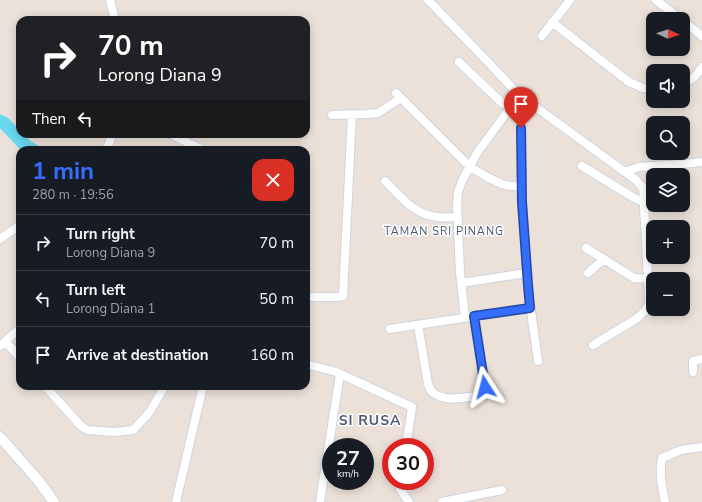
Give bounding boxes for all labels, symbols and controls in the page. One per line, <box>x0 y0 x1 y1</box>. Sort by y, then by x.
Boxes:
north arrow <box>646 12 690 56</box>
map controls <box>646 12 690 316</box>
text: 70 m <box>98 27 164 65</box>
icon: right <box>32 32 84 84</box>
text: Lorong Diana 9 <box>98 63 222 87</box>
button: sound <box>646 64 690 108</box>
pin <box>504 87 538 128</box>
icon: arrive <box>510 93 532 115</box>
icon: left <box>74 108 96 130</box>
text: Then <box>32 109 66 129</box>
button: search <box>646 116 690 160</box>
text: 1 min <box>32 155 94 187</box>
button: close <box>252 159 294 201</box>
button: layers <box>646 168 690 212</box>
text: 280 m · 19:56 <box>32 186 114 204</box>
button: + <box>646 220 690 264</box>
text: Turn right <box>66 224 135 244</box>
district label: TAMAN SRI PINANG <box>384 224 504 239</box>
icon: right <box>32 232 54 254</box>
text: 70 m <box>259 233 294 253</box>
text: Lorong Diana 9 <box>66 244 155 262</box>
button: − <box>646 272 690 316</box>
text: Turn left <box>66 280 125 300</box>
icon: left <box>32 288 54 310</box>
text: 50 m <box>259 289 294 309</box>
text: Lorong Diana 1 <box>66 300 155 318</box>
icon: arrive <box>32 344 54 366</box>
text: Arrive at destination <box>66 345 209 365</box>
text: 160 m <box>250 345 294 365</box>
position arrow <box>464 366 506 408</box>
district label: SI RUSA <box>339 411 401 430</box>
speed limit sign: 30 <box>382 438 434 490</box>
text: 27 <box>336 445 360 472</box>
text: km/h <box>337 467 359 481</box>

